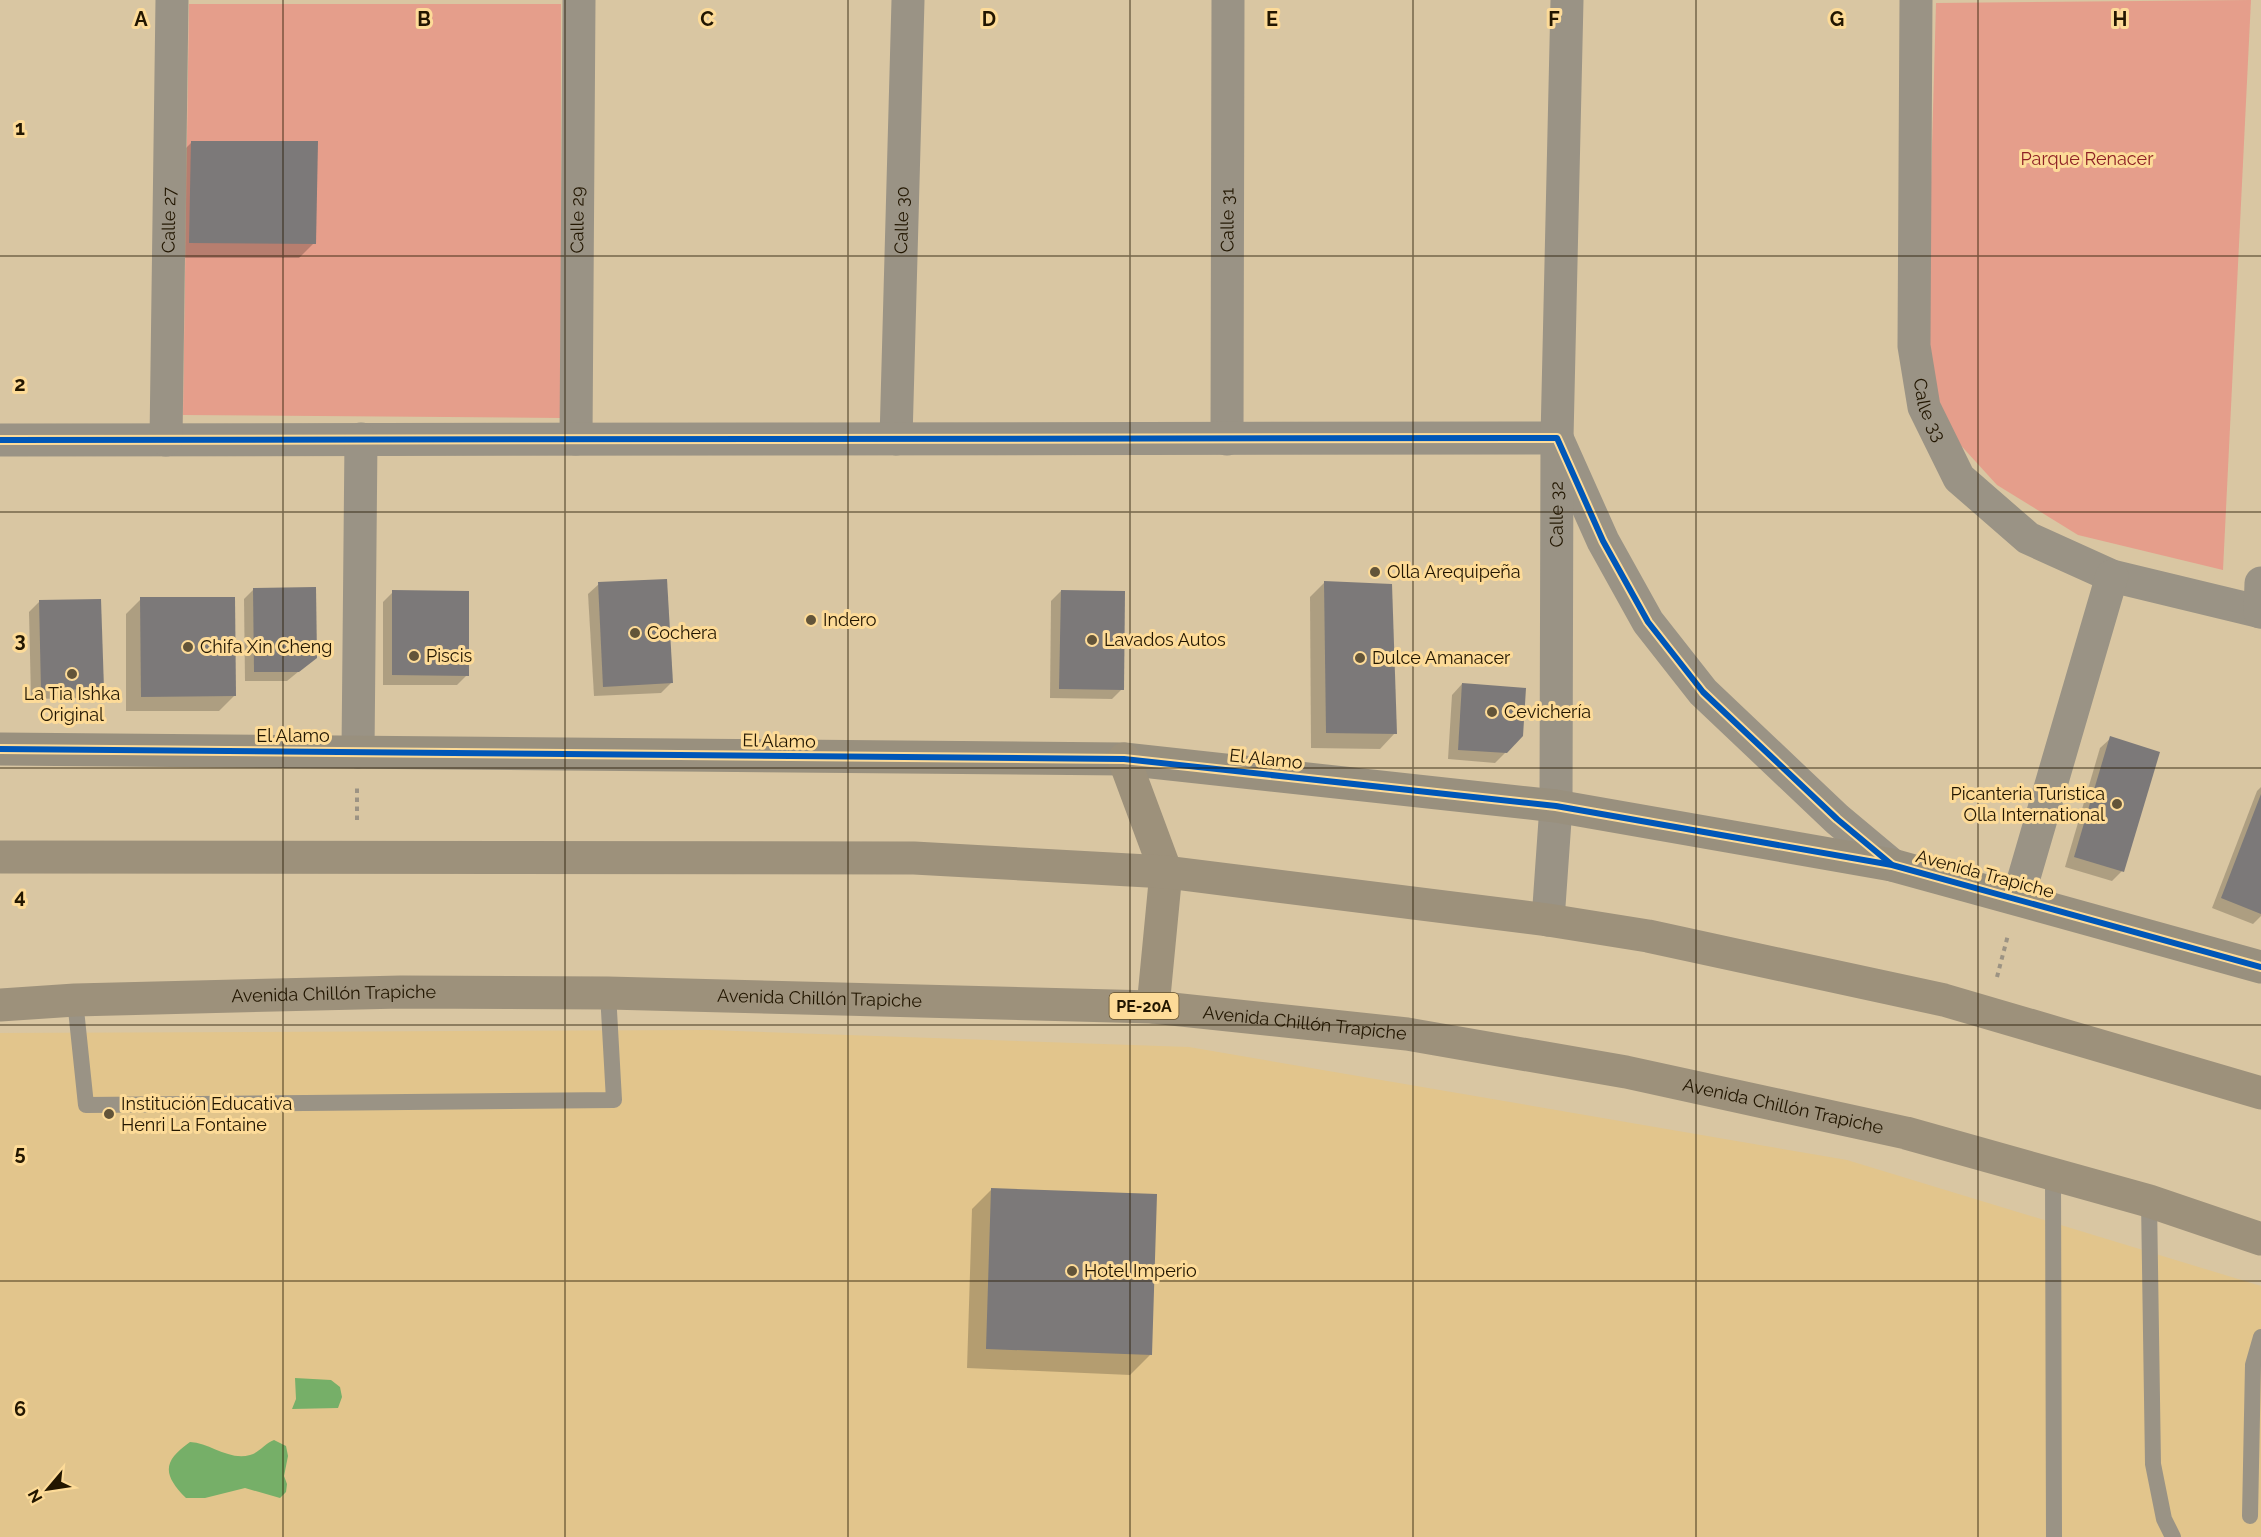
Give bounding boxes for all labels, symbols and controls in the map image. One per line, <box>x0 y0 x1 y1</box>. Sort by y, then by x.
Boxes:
text: A <box>134 7 148 31</box>
text: B <box>417 7 431 31</box>
text: C <box>700 7 714 31</box>
text: D <box>982 7 996 31</box>
text: E <box>1266 7 1278 31</box>
text: F <box>1548 7 1560 31</box>
text: G <box>1830 7 1844 31</box>
text: H <box>2113 7 2127 31</box>
text: 1 <box>15 116 25 140</box>
park label: Parque Renacer <box>2021 148 2154 169</box>
street label: Calle 27 <box>158 186 179 253</box>
street label: Calle 29 <box>566 186 588 254</box>
street label: Calle 30 <box>890 186 913 254</box>
street label: Calle 31 <box>1216 187 1238 252</box>
text: 2 <box>14 372 26 396</box>
street label: Calle 33 <box>1909 377 1950 445</box>
street label: Calle 32 <box>1546 481 1567 547</box>
place label: Olla Arequipeña <box>1387 561 1521 582</box>
marker: Olla Arequipeña <box>1368 565 1382 579</box>
place label: Indero <box>823 609 877 630</box>
marker: Indero <box>804 613 818 627</box>
place label: Cochera <box>647 622 717 643</box>
marker: Cochera <box>628 626 642 640</box>
text: 3 <box>14 628 26 652</box>
place label: Lavados Autos <box>1104 629 1226 650</box>
marker: Lavados Autos <box>1085 633 1099 647</box>
place label: Chifa Xin Cheng <box>200 636 332 657</box>
marker: Chifa Xin Cheng <box>181 640 195 654</box>
place label: Piscis <box>426 645 473 666</box>
place label: Dulce Amanacer <box>1372 647 1511 668</box>
marker: Piscis <box>407 649 421 663</box>
marker: Dulce Amanacer <box>1353 651 1367 665</box>
marker: La Tia Ishka Original <box>65 667 79 681</box>
place label: La Tia Ishka Original <box>24 683 120 725</box>
place label: Cevichería <box>1504 701 1591 722</box>
marker: Cevichería <box>1485 705 1499 719</box>
street label: El Alamo <box>256 725 330 746</box>
street label: El Alamo <box>742 729 816 752</box>
street label: El Alamo <box>1228 744 1304 773</box>
place label: Picanteria Turistica Olla International <box>1950 783 2105 825</box>
marker: Picanteria Turistica Olla International <box>2110 797 2124 811</box>
street label: Avenida Trapiche <box>1914 845 2057 902</box>
text: 4 <box>14 884 26 908</box>
street label: Avenida Chillón Trapiche <box>231 981 437 1006</box>
street label: Avenida Chillón Trapiche <box>717 985 923 1011</box>
road number: PE-20A <box>1110 993 1178 1019</box>
street label: Avenida Chillón Trapiche <box>1202 1001 1408 1044</box>
street label: Avenida Chillón Trapiche <box>1681 1074 1886 1138</box>
place label: Institución Educativa Henri La Fontaine <box>121 1093 292 1135</box>
marker: Institución Educativa Henri La Fontaine <box>102 1107 116 1121</box>
text: 5 <box>14 1141 26 1165</box>
place label: Hotel Imperio <box>1084 1260 1197 1281</box>
marker: Hotel Imperio <box>1065 1264 1079 1278</box>
text: 6 <box>14 1397 26 1421</box>
north arrow <box>18 1459 78 1519</box>
text: N <box>24 1486 47 1506</box>

